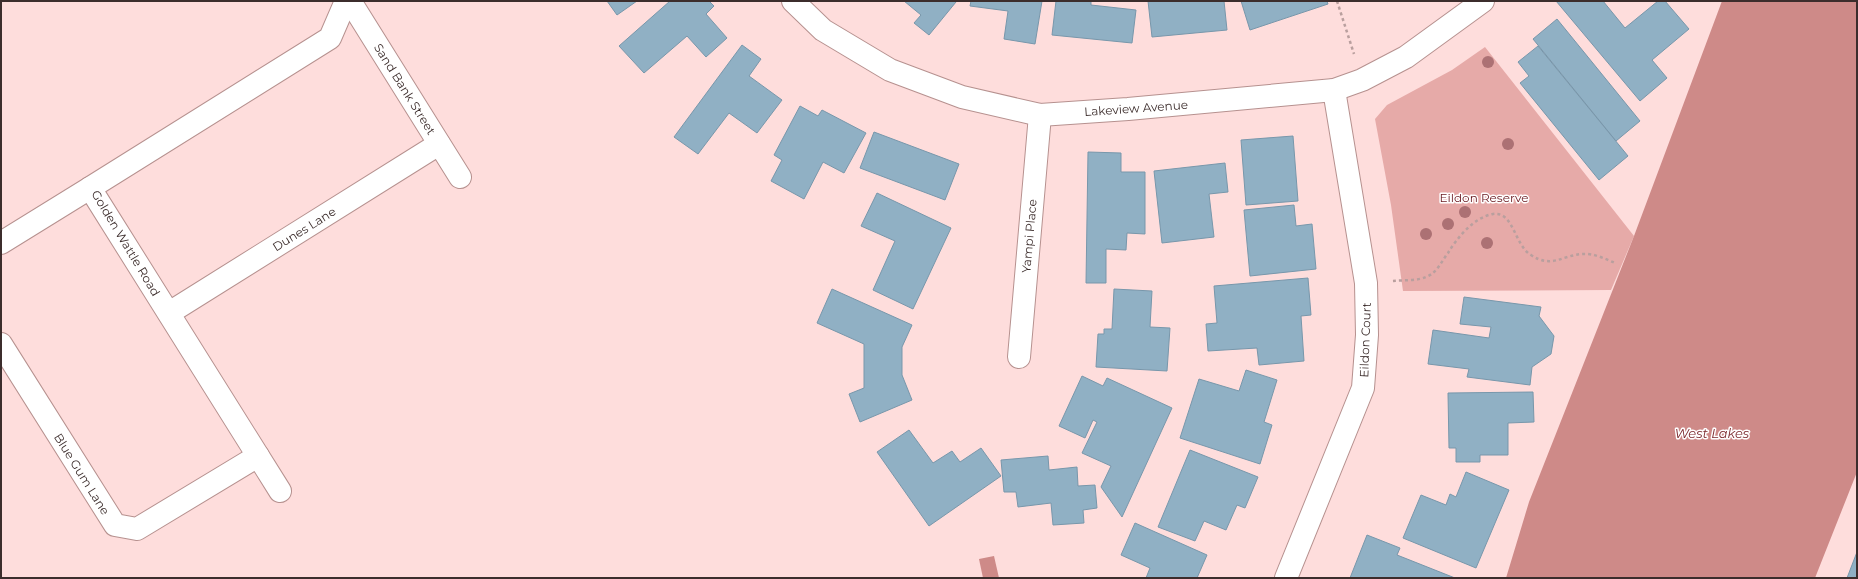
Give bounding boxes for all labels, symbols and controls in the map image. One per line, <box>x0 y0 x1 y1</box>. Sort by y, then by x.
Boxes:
street label: Sand Bank Street <box>371 41 439 137</box>
street label: Lakeview Avenue <box>1084 97 1188 119</box>
street label: Golden Wattle Road <box>88 187 164 299</box>
park label: Eildon Reserve <box>1440 190 1529 205</box>
street label: Yampi Place <box>1018 198 1040 274</box>
street label: Dunes Lane <box>270 204 338 254</box>
street label: Eildon Court <box>1356 302 1374 378</box>
water label: West Lakes <box>1675 425 1750 441</box>
street label: Blue Gum Lane <box>51 430 113 518</box>

